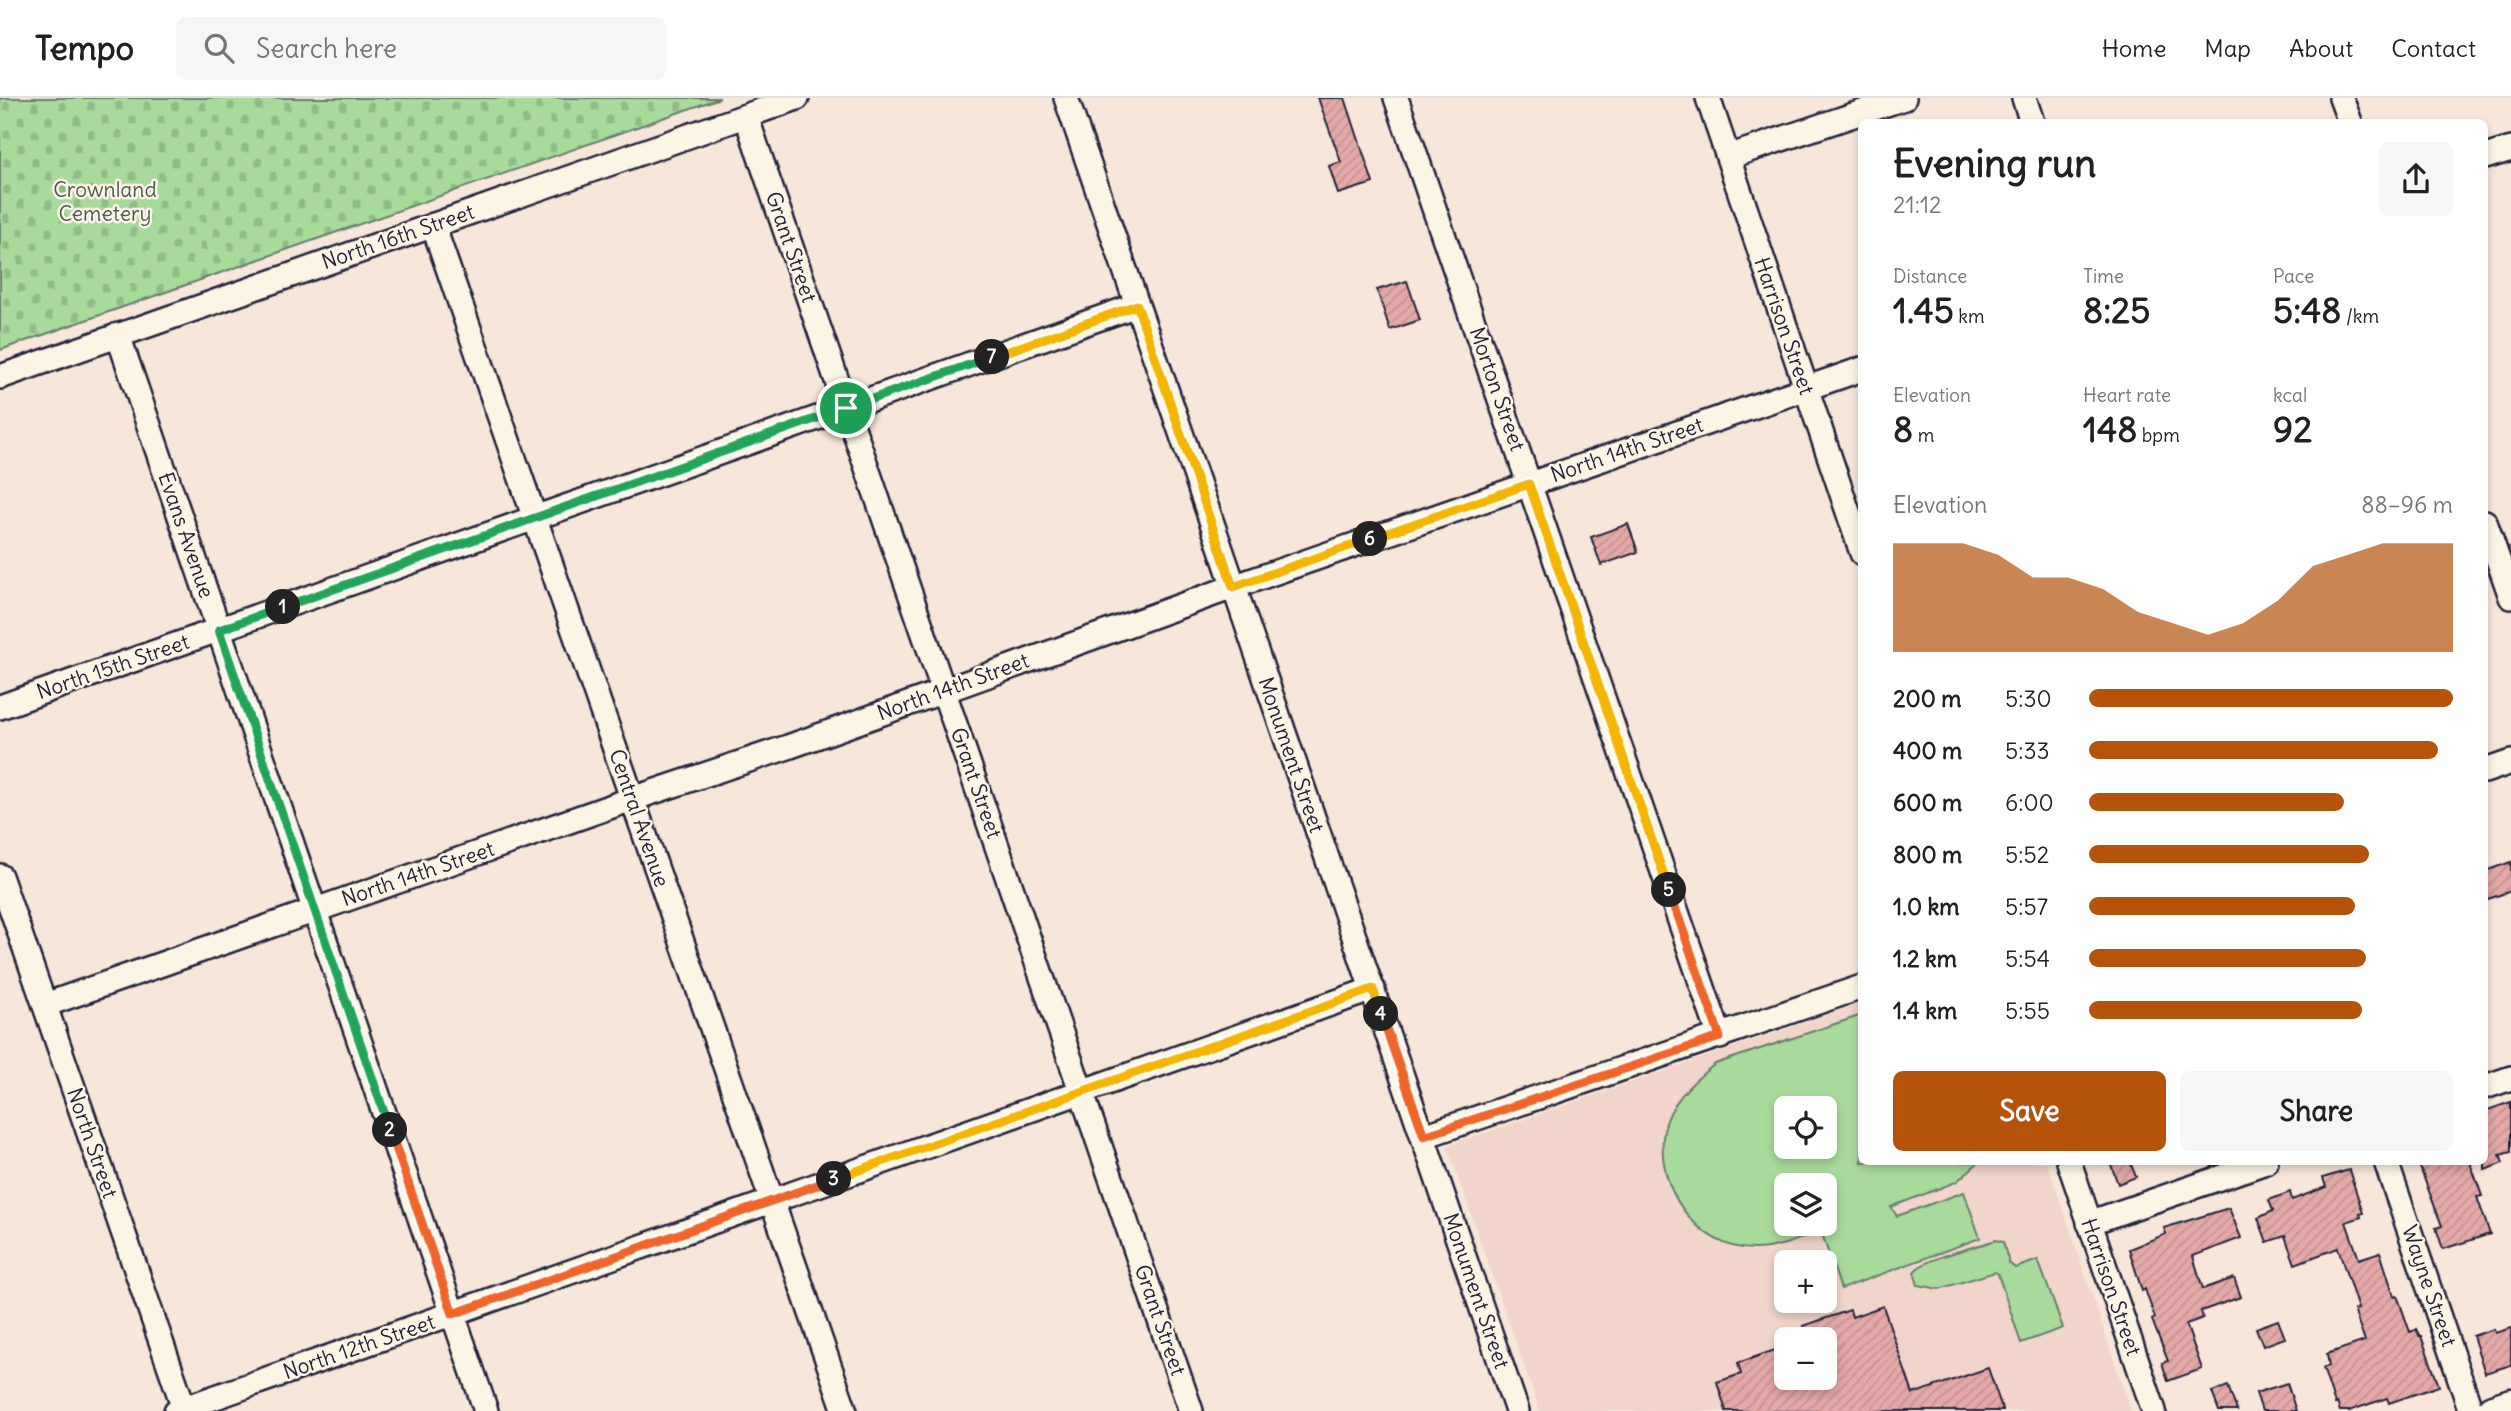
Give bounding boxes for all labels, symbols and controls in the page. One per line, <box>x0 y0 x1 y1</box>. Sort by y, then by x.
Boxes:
search box <box>176 17 666 80</box>
text: Tempo <box>35 27 134 69</box>
icon: search <box>200 29 238 67</box>
text: Search here <box>256 32 397 65</box>
text: Home <box>2102 33 2166 63</box>
text: Map <box>2204 33 2251 63</box>
text: About <box>2289 33 2353 63</box>
text: Contact <box>2391 33 2476 63</box>
text: Evening run <box>1893 140 2096 187</box>
button: share <box>2379 142 2453 216</box>
park label: Crownland Cemetery <box>53 176 157 227</box>
street label: Grant Street <box>760 188 823 306</box>
text: 21:12 <box>1893 190 1942 219</box>
street label: North 16th Street <box>318 198 478 275</box>
street label: Harrison Street <box>1748 254 1821 398</box>
text: Distance <box>1893 264 1967 288</box>
text: Time <box>2083 264 2124 288</box>
text: Pace <box>2273 264 2314 288</box>
text: 1.45 <box>1893 288 1954 332</box>
text: 8:25 <box>2083 288 2150 332</box>
text: 5:48 <box>2273 288 2341 332</box>
text: km <box>1954 304 1985 328</box>
text: /km <box>2341 304 2379 328</box>
street label: Morton Street <box>1464 323 1531 454</box>
pin: 7 <box>974 340 1010 374</box>
text: 7 <box>987 344 996 368</box>
pin <box>816 378 876 438</box>
text: Elevation <box>1893 383 1971 407</box>
text: Heart rate <box>2083 383 2171 407</box>
text: kcal <box>2273 383 2307 407</box>
icon: arrive <box>827 389 865 427</box>
text: 8 <box>1893 407 1913 451</box>
text: 148 <box>2083 407 2137 451</box>
text: 92 <box>2273 407 2312 451</box>
street label: North 14th Street <box>1547 411 1707 488</box>
text: m <box>1913 423 1934 447</box>
text: bpm <box>2137 423 2180 447</box>
street label: Evans Avenue <box>152 468 221 601</box>
text: Elevation <box>1893 490 1987 519</box>
text: 88–96 m <box>2361 490 2453 519</box>
pin: 6 <box>1352 522 1388 556</box>
text: 6 <box>1364 526 1375 550</box>
pin: 1 <box>266 589 300 624</box>
text: 1 <box>279 594 286 618</box>
street label: North 15th Street <box>33 628 193 705</box>
street label: North 14th Street <box>873 647 1032 727</box>
street label: Monument Street <box>1252 673 1331 836</box>
text: 200 m <box>1893 684 1962 713</box>
text: 5:30 <box>2005 684 2052 713</box>
street label: Grant Street <box>945 724 1008 842</box>
text: 400 m <box>1893 736 1962 765</box>
text: 5:33 <box>2005 736 2050 765</box>
street label: Central Avenue <box>603 745 676 890</box>
text: 600 m <box>1893 788 1962 817</box>
text: 6:00 <box>2005 788 2054 817</box>
street label: North 14th Street <box>338 835 498 912</box>
text: 800 m <box>1893 840 1962 869</box>
text: 5:52 <box>2005 840 2049 869</box>
pin: 5 <box>1652 872 1686 908</box>
text: 5 <box>1663 877 1674 901</box>
text: 1.0 km <box>1893 892 1959 921</box>
text: 5:57 <box>2005 892 2048 921</box>
text: 1.2 km <box>1893 944 1957 973</box>
text: 5:54 <box>2005 944 2050 973</box>
pin: 4 <box>1364 996 1398 1032</box>
text: 1.4 km <box>1893 996 1957 1025</box>
text: 5:55 <box>2005 996 2050 1025</box>
text: 4 <box>1375 1001 1386 1025</box>
button: Save <box>1893 1071 2166 1151</box>
button: Share <box>2180 1071 2453 1151</box>
street label: North Street <box>61 1084 124 1202</box>
map controls <box>1774 1096 1837 1390</box>
button: locate <box>1774 1096 1837 1159</box>
pin: 2 <box>372 1112 408 1148</box>
text: 2 <box>384 1117 395 1141</box>
pin: 3 <box>816 1162 852 1196</box>
text: 3 <box>828 1166 839 1190</box>
button: layers <box>1774 1173 1837 1236</box>
street label: Monument Street <box>1437 1209 1516 1372</box>
street label: Harrison Street <box>2075 1215 2148 1359</box>
street label: Wayne Street <box>2396 1222 2463 1350</box>
button: + <box>1774 1250 1837 1313</box>
street label: Grant Street <box>1129 1261 1192 1379</box>
street label: North 12th Street <box>279 1308 438 1385</box>
button: − <box>1774 1327 1837 1390</box>

